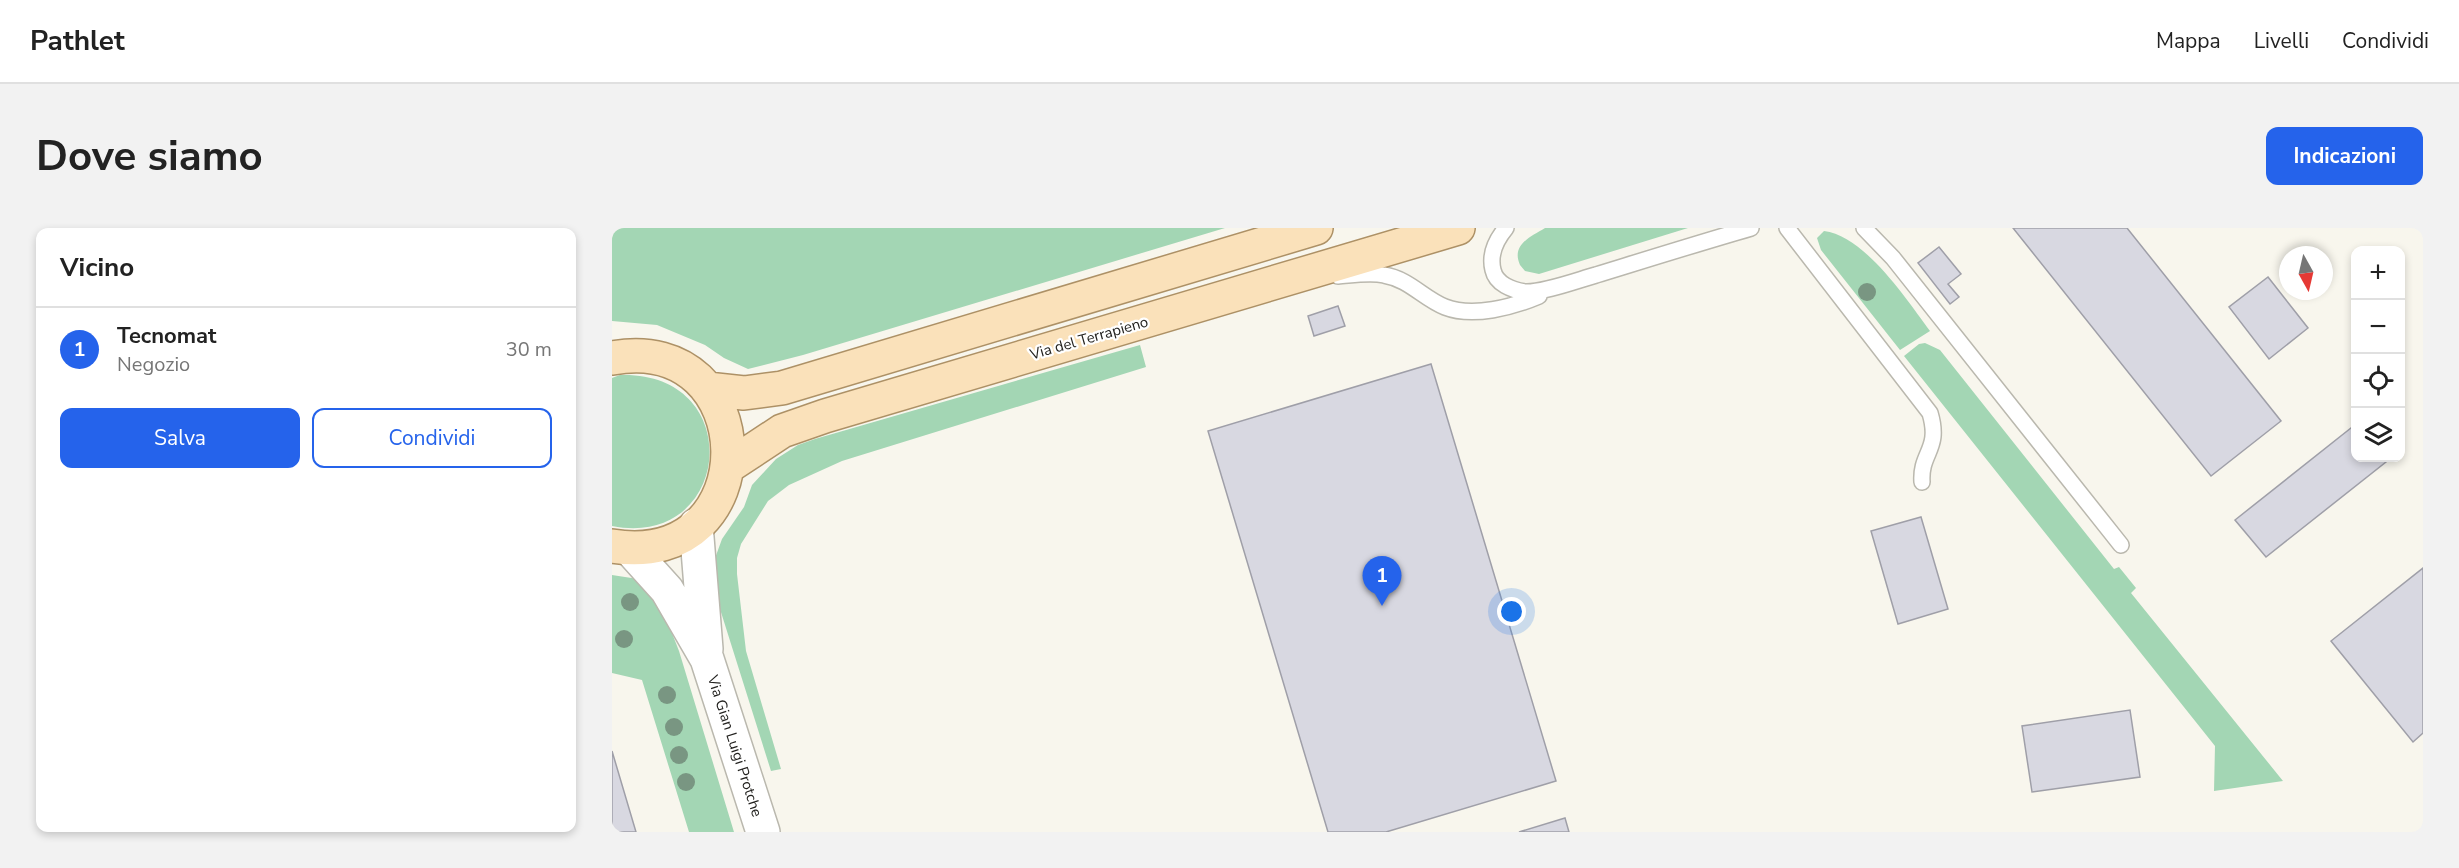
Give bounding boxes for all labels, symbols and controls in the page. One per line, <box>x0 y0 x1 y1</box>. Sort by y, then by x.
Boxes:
text: Pathlet <box>30 22 125 60</box>
text: Mappa <box>2156 27 2221 55</box>
text: Livelli <box>2254 27 2309 55</box>
text: Condividi <box>2342 27 2429 55</box>
button: Indicazioni <box>2266 127 2423 185</box>
text: Dove siamo <box>36 128 263 185</box>
north arrow <box>2279 246 2333 300</box>
map controls <box>2351 246 2405 462</box>
button: + <box>2351 246 2405 300</box>
text: Vicino <box>60 250 134 285</box>
button: − <box>2351 300 2405 354</box>
street label: Via del Terrapieno <box>1027 312 1150 365</box>
text: Tecnomat <box>117 321 217 351</box>
text: 1 <box>74 336 86 363</box>
text: 30 m <box>506 336 552 363</box>
text: Negozio <box>117 351 190 378</box>
button: locate <box>2351 354 2405 408</box>
button: Salva <box>60 408 300 468</box>
button: Condividi <box>312 408 552 468</box>
button: layers <box>2351 408 2405 462</box>
pin: 1 <box>1362 556 1402 606</box>
your location <box>1497 597 1526 626</box>
street label: Via Gian Luigi Protche <box>702 672 767 819</box>

